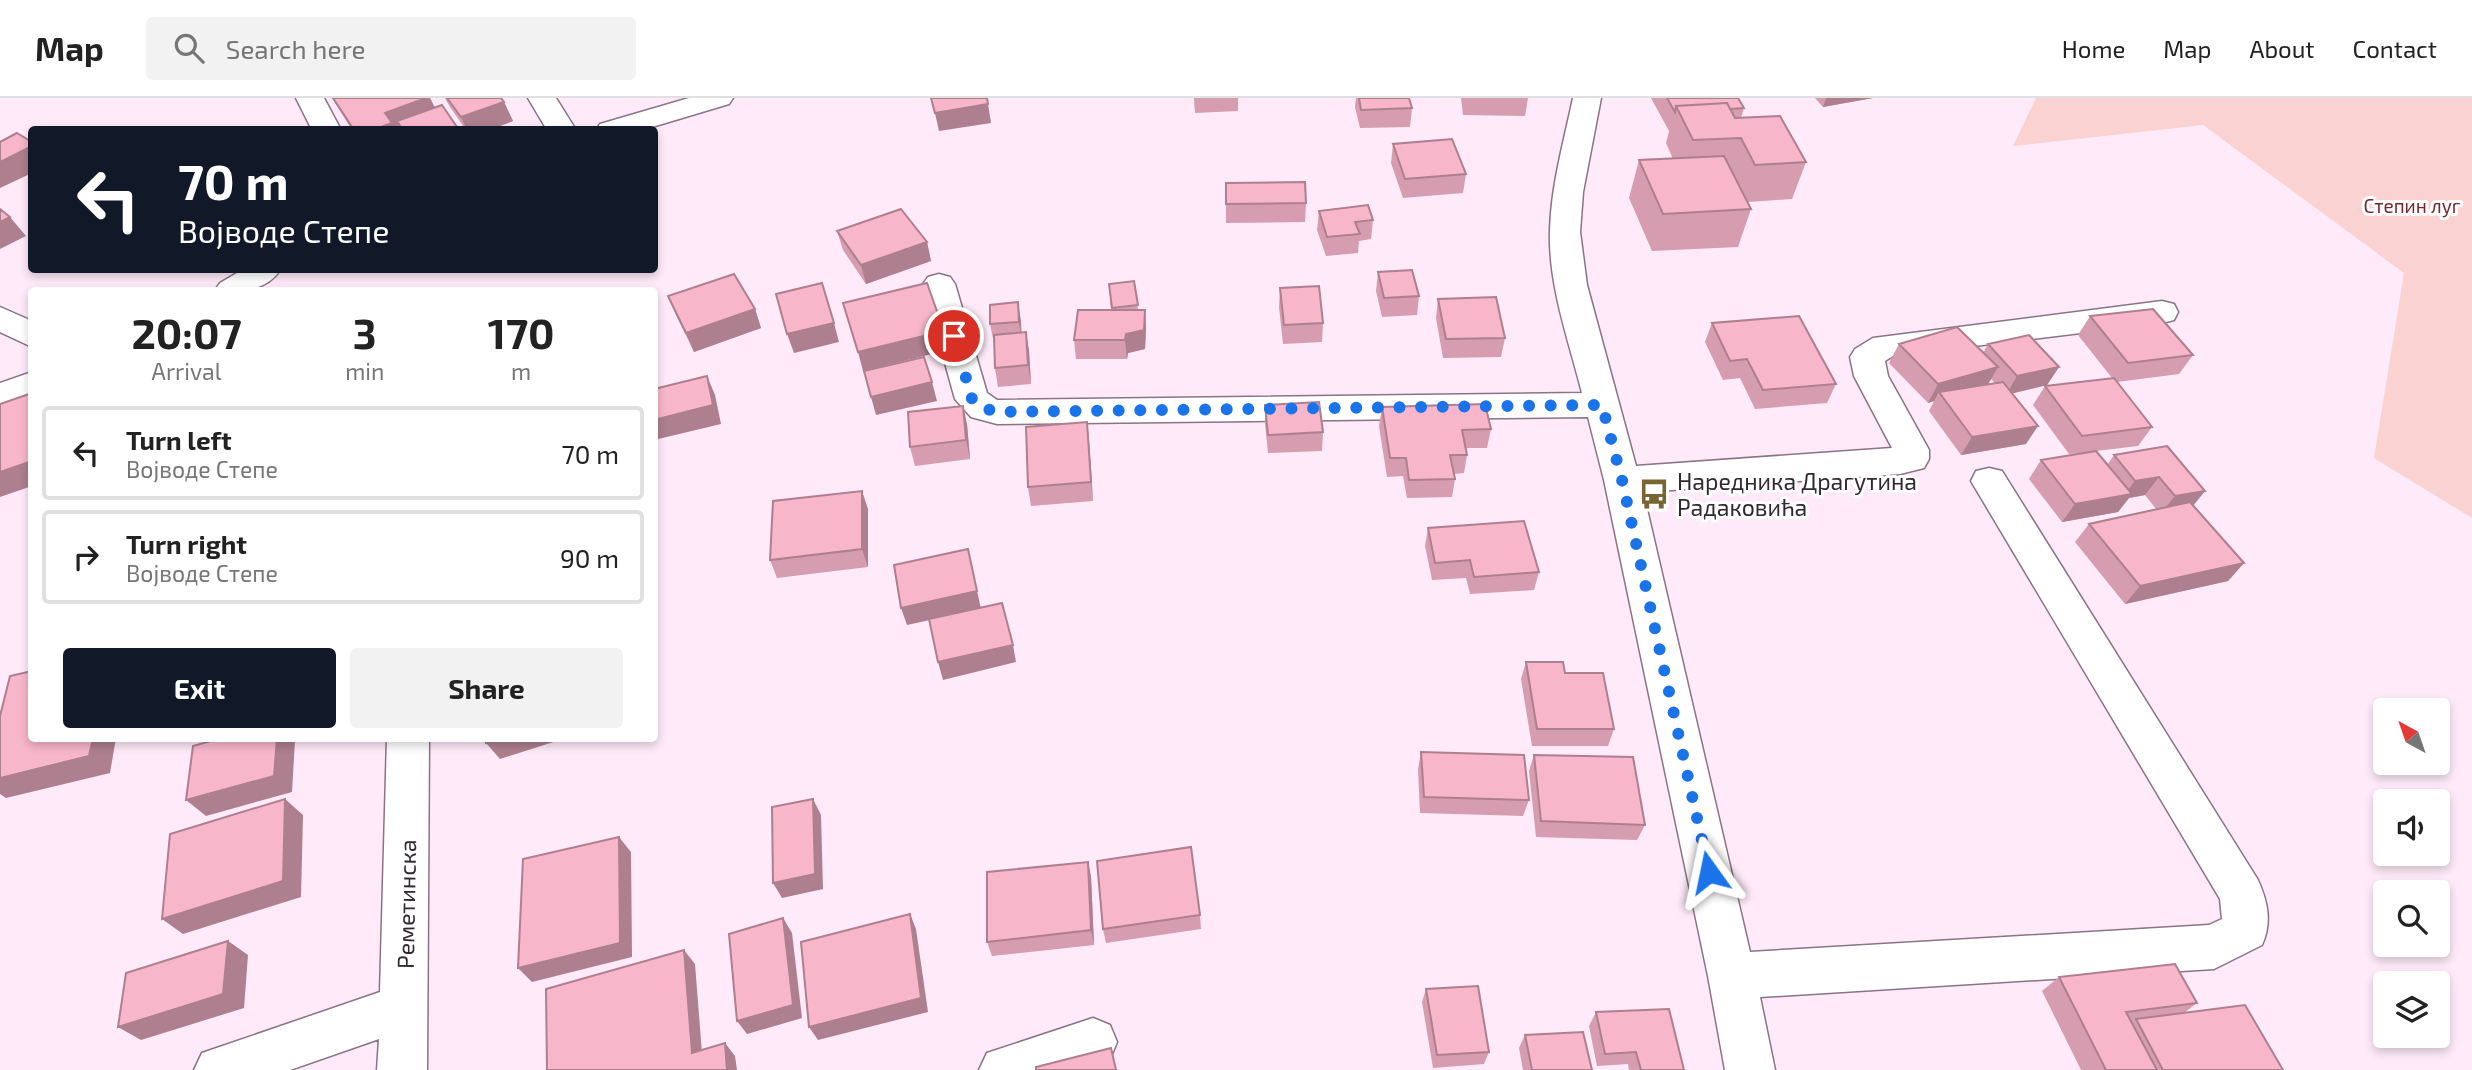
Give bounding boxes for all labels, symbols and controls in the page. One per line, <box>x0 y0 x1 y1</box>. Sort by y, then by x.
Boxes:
search box <box>146 17 636 80</box>
text: Map <box>35 28 104 68</box>
icon: search <box>170 29 208 67</box>
text: Search here <box>226 33 365 64</box>
text: Home <box>2062 34 2125 63</box>
text: Map <box>2163 34 2211 63</box>
text: About <box>2249 34 2315 63</box>
text: Contact <box>2353 34 2437 63</box>
text: 70 m <box>178 151 289 210</box>
icon: left <box>63 154 154 245</box>
park label: Степин луг <box>2363 194 2461 218</box>
text: Војводе Степе <box>178 211 389 249</box>
pin <box>924 306 984 366</box>
text: 20:07 <box>131 307 242 357</box>
text: 3 <box>353 307 377 357</box>
text: 170 <box>488 307 555 357</box>
icon: arrive <box>935 317 973 355</box>
text: Arrival <box>152 357 222 385</box>
text: min <box>345 357 384 385</box>
text: m <box>511 357 531 385</box>
text: Turn left <box>126 424 232 455</box>
icon: left <box>67 434 105 472</box>
text: 70 m <box>561 438 619 469</box>
text: Војводе Степе <box>126 455 278 483</box>
place label: Наредника Драгутина Радаковића <box>1677 467 1917 521</box>
bus stop icon: Наредника Драгутина Радаковића <box>1637 477 1671 511</box>
text: Turn right <box>126 528 247 559</box>
icon: right <box>67 538 105 576</box>
text: 90 m <box>560 542 619 573</box>
text: Војводе Степе <box>126 559 278 587</box>
button: Exit <box>63 648 336 728</box>
button: Share <box>350 648 623 728</box>
north arrow <box>2373 698 2450 775</box>
map controls <box>2373 698 2450 1048</box>
button: sound <box>2373 789 2450 866</box>
position arrow <box>1672 835 1746 909</box>
street label: Реметинска <box>391 839 421 969</box>
button: search <box>2373 880 2450 957</box>
button: layers <box>2373 971 2450 1048</box>

